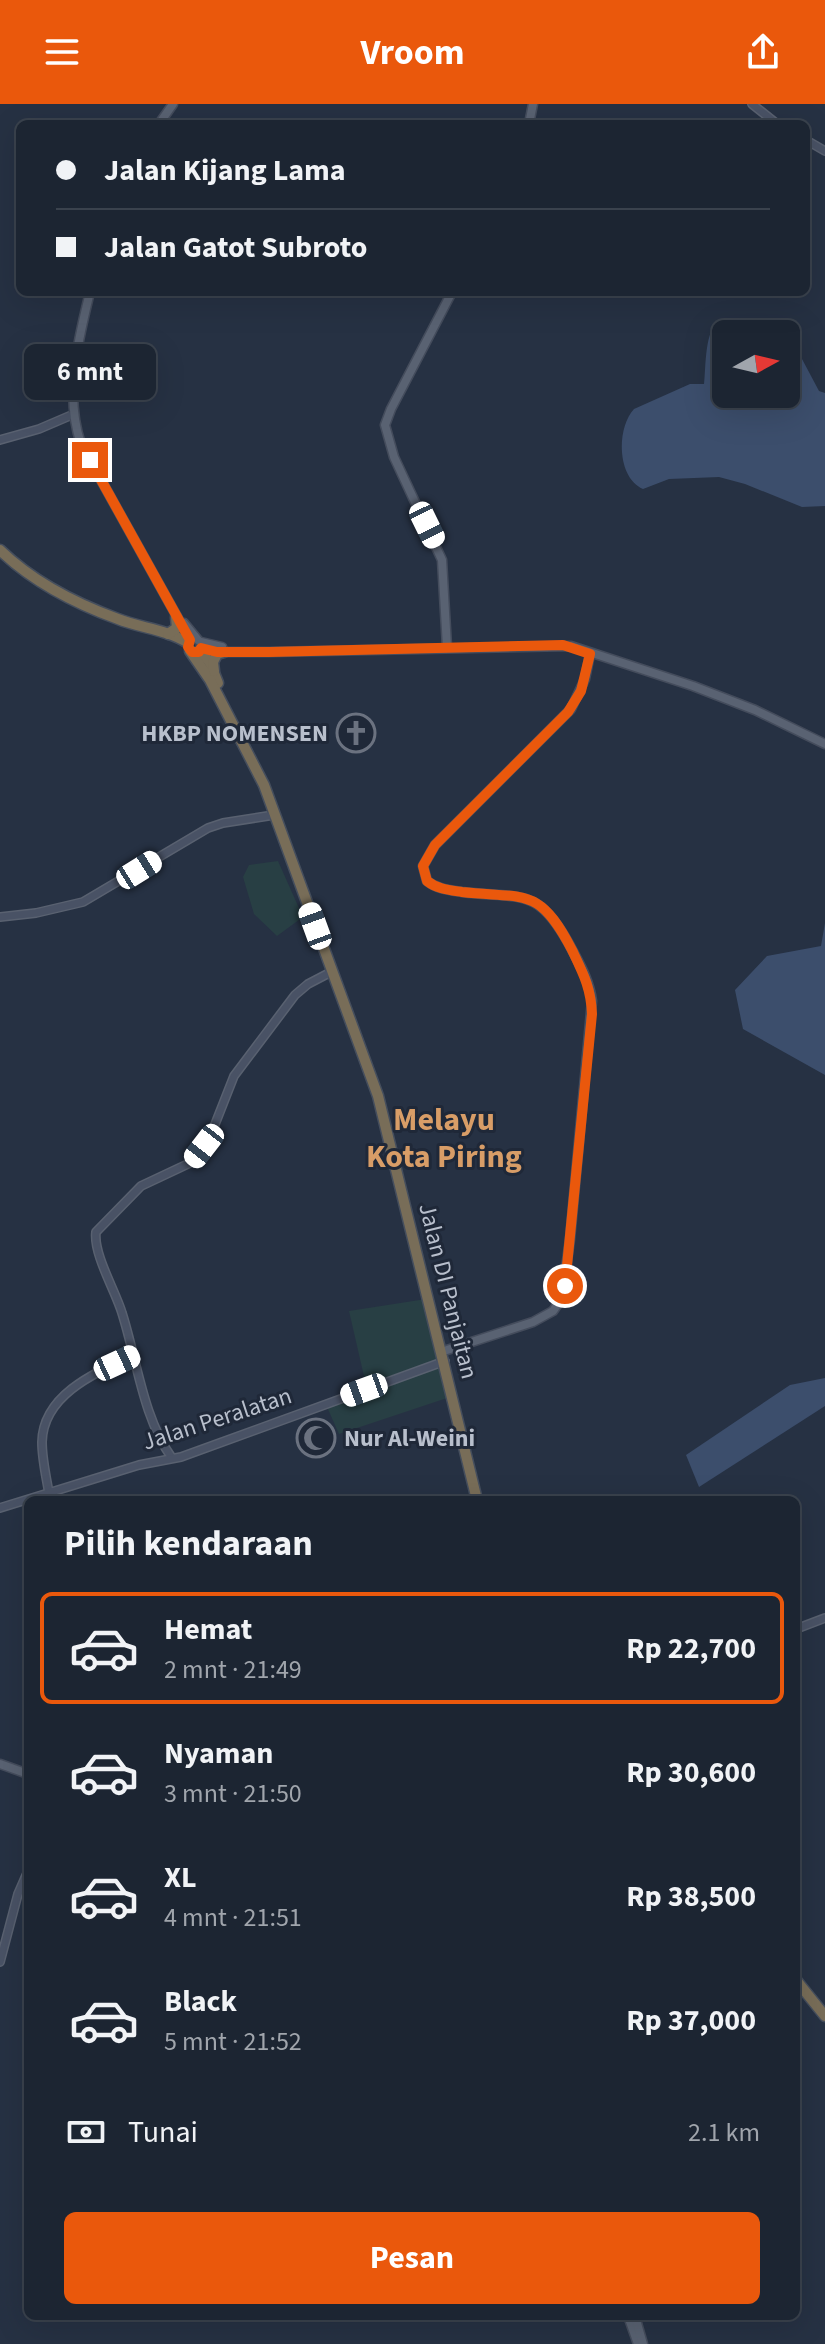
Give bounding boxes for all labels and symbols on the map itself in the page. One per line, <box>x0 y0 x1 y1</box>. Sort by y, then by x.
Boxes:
north arrow <box>712 320 800 408</box>
callout: 6 mnt <box>24 344 156 400</box>
route end <box>72 442 108 478</box>
car <box>406 498 448 552</box>
church icon: HKBP NOMENSEN <box>335 712 377 754</box>
place label: HKBP NOMENSEN <box>141 716 328 751</box>
car <box>112 847 166 893</box>
car <box>296 899 334 953</box>
district label: Melayu Kota Piring <box>366 1097 522 1180</box>
car <box>180 1120 228 1172</box>
street label: Jalan DI Panjaitan <box>409 1199 487 1383</box>
route start <box>547 1268 583 1304</box>
car <box>90 1342 144 1384</box>
car <box>337 1371 391 1409</box>
street label: Jalan Peralatan <box>138 1378 296 1460</box>
mosque icon: Nur Al-Weini <box>295 1417 337 1459</box>
place label: Nur Al-Weini <box>344 1421 475 1456</box>

